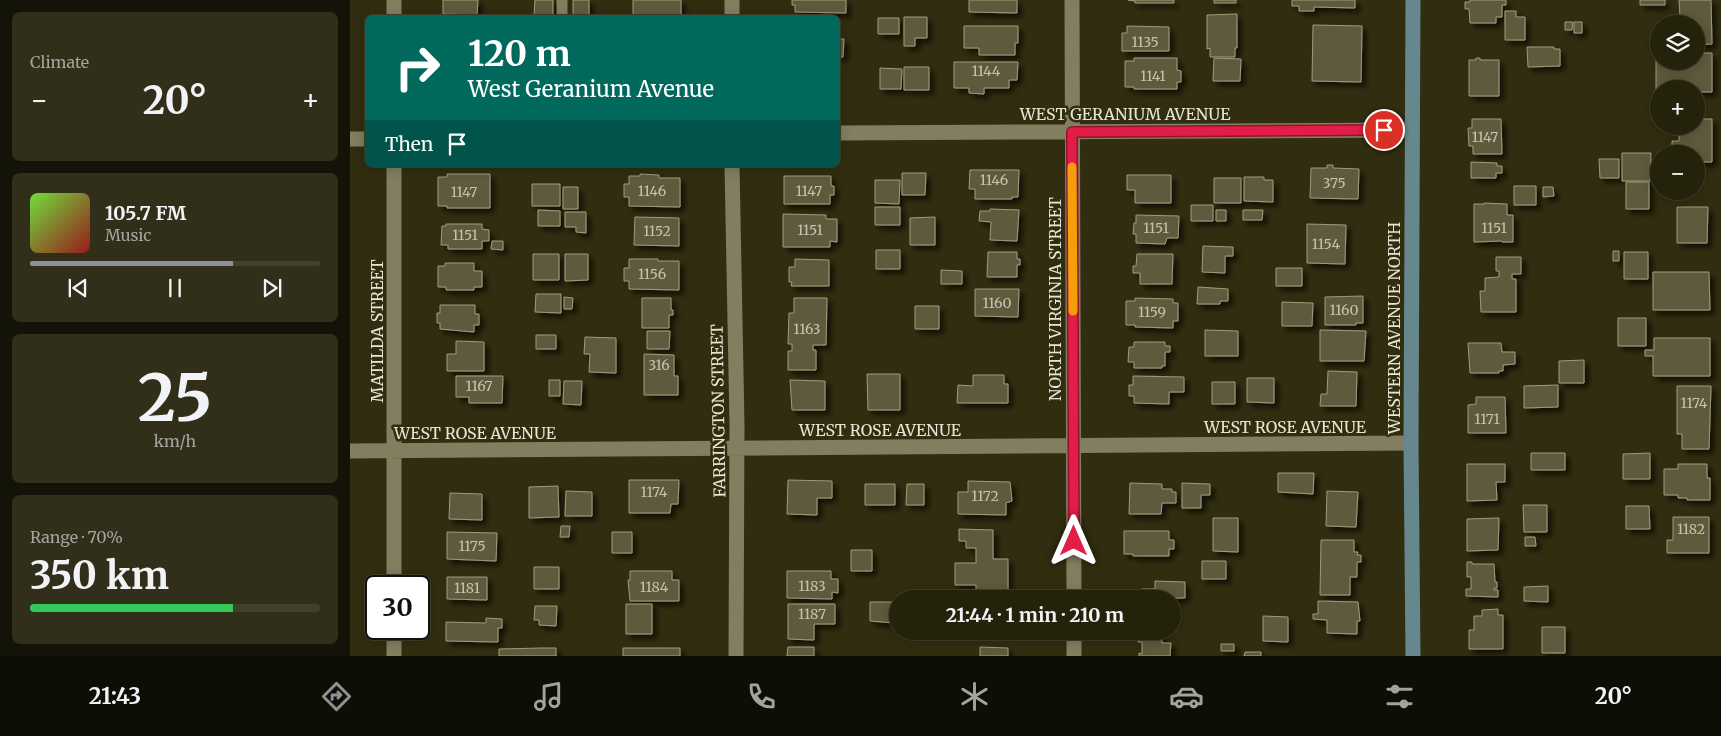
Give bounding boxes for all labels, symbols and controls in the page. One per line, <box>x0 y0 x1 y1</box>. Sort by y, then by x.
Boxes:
map controls <box>1650 15 1705 200</box>
button: layers <box>1650 15 1705 70</box>
text: 120 m <box>468 32 571 76</box>
house number: 1135 <box>1131 33 1159 51</box>
icon: right <box>385 35 450 100</box>
text: Climate <box>30 52 89 72</box>
house number: 1144 <box>972 62 1001 80</box>
house number: 1141 <box>1140 67 1166 85</box>
text: West Geranium Avenue <box>468 75 714 103</box>
text: 20° <box>143 77 207 124</box>
button: + <box>1650 80 1705 135</box>
text: − <box>30 82 49 118</box>
text: + <box>301 82 320 118</box>
street label: WEST GERANIUM AVENUE <box>1019 104 1231 124</box>
pin <box>1363 109 1405 151</box>
icon: arrive <box>1370 116 1398 144</box>
house number: 1147 <box>1472 128 1498 146</box>
icon: arrive <box>443 130 471 158</box>
text: Then <box>385 132 433 156</box>
button: − <box>1650 145 1705 200</box>
house number: 1146 <box>980 171 1008 189</box>
house number: 375 <box>1322 174 1346 192</box>
house number: 1146 <box>638 182 666 200</box>
house number: 1147 <box>796 182 822 200</box>
house number: 1147 <box>451 183 477 201</box>
street label: NORTH VIRGINIA STREET <box>1045 197 1065 401</box>
text: 105.7 FM <box>105 201 186 225</box>
house number: 1151 <box>1143 219 1169 237</box>
house number: 1151 <box>1481 219 1507 237</box>
house number: 1151 <box>797 221 823 239</box>
house number: 1152 <box>643 222 671 240</box>
street label: WESTERN AVENUE NORTH <box>1384 222 1404 435</box>
text: Music <box>105 225 151 245</box>
house number: 1151 <box>452 226 478 244</box>
house number: 1154 <box>1312 235 1341 253</box>
street label: MATILDA STREET <box>367 259 387 403</box>
house number: 1156 <box>638 265 666 283</box>
icon: previous <box>64 274 92 302</box>
icon: pause <box>161 274 189 302</box>
icon: next <box>258 274 286 302</box>
house number: 1160 <box>982 294 1012 312</box>
house number: 1160 <box>1329 301 1359 319</box>
house number: 1159 <box>1138 303 1166 321</box>
house number: 1163 <box>793 320 821 338</box>
street label: FARRINGTON STREET <box>706 324 730 498</box>
house number: 316 <box>648 356 670 374</box>
text: 25 <box>138 357 212 439</box>
house number: 1167 <box>465 377 493 395</box>
house number: 1174 <box>1681 394 1708 412</box>
house number: 1171 <box>1474 410 1500 428</box>
street label: WEST ROSE AVENUE <box>1203 417 1367 437</box>
street label: WEST ROSE AVENUE <box>798 420 962 440</box>
street label: WEST ROSE AVENUE <box>393 423 557 443</box>
text: km/h <box>154 431 196 451</box>
house number: 1174 <box>641 483 668 501</box>
house number: 1172 <box>971 487 999 505</box>
position arrow <box>1047 514 1099 566</box>
house number: 1182 <box>1677 520 1705 538</box>
text: Range · 70% <box>30 527 123 547</box>
house number: 1175 <box>458 537 486 555</box>
text: 350 km <box>30 552 169 599</box>
speed limit sign: 30 <box>365 575 430 640</box>
house number: 1183 <box>798 577 826 595</box>
house number: 1184 <box>640 578 669 596</box>
house number: 1181 <box>454 579 480 597</box>
text: 21:44 · 1 min · 210 m <box>946 603 1124 627</box>
house number: 1187 <box>798 605 826 623</box>
icon: directions <box>319 679 354 714</box>
icon: music <box>531 679 566 714</box>
icon: phone <box>744 679 779 714</box>
icon: climate <box>957 679 992 714</box>
icon: car <box>1169 679 1204 714</box>
icon: filters <box>1382 679 1417 714</box>
text: 21:43 <box>89 682 141 710</box>
text: 20° <box>1595 682 1632 710</box>

